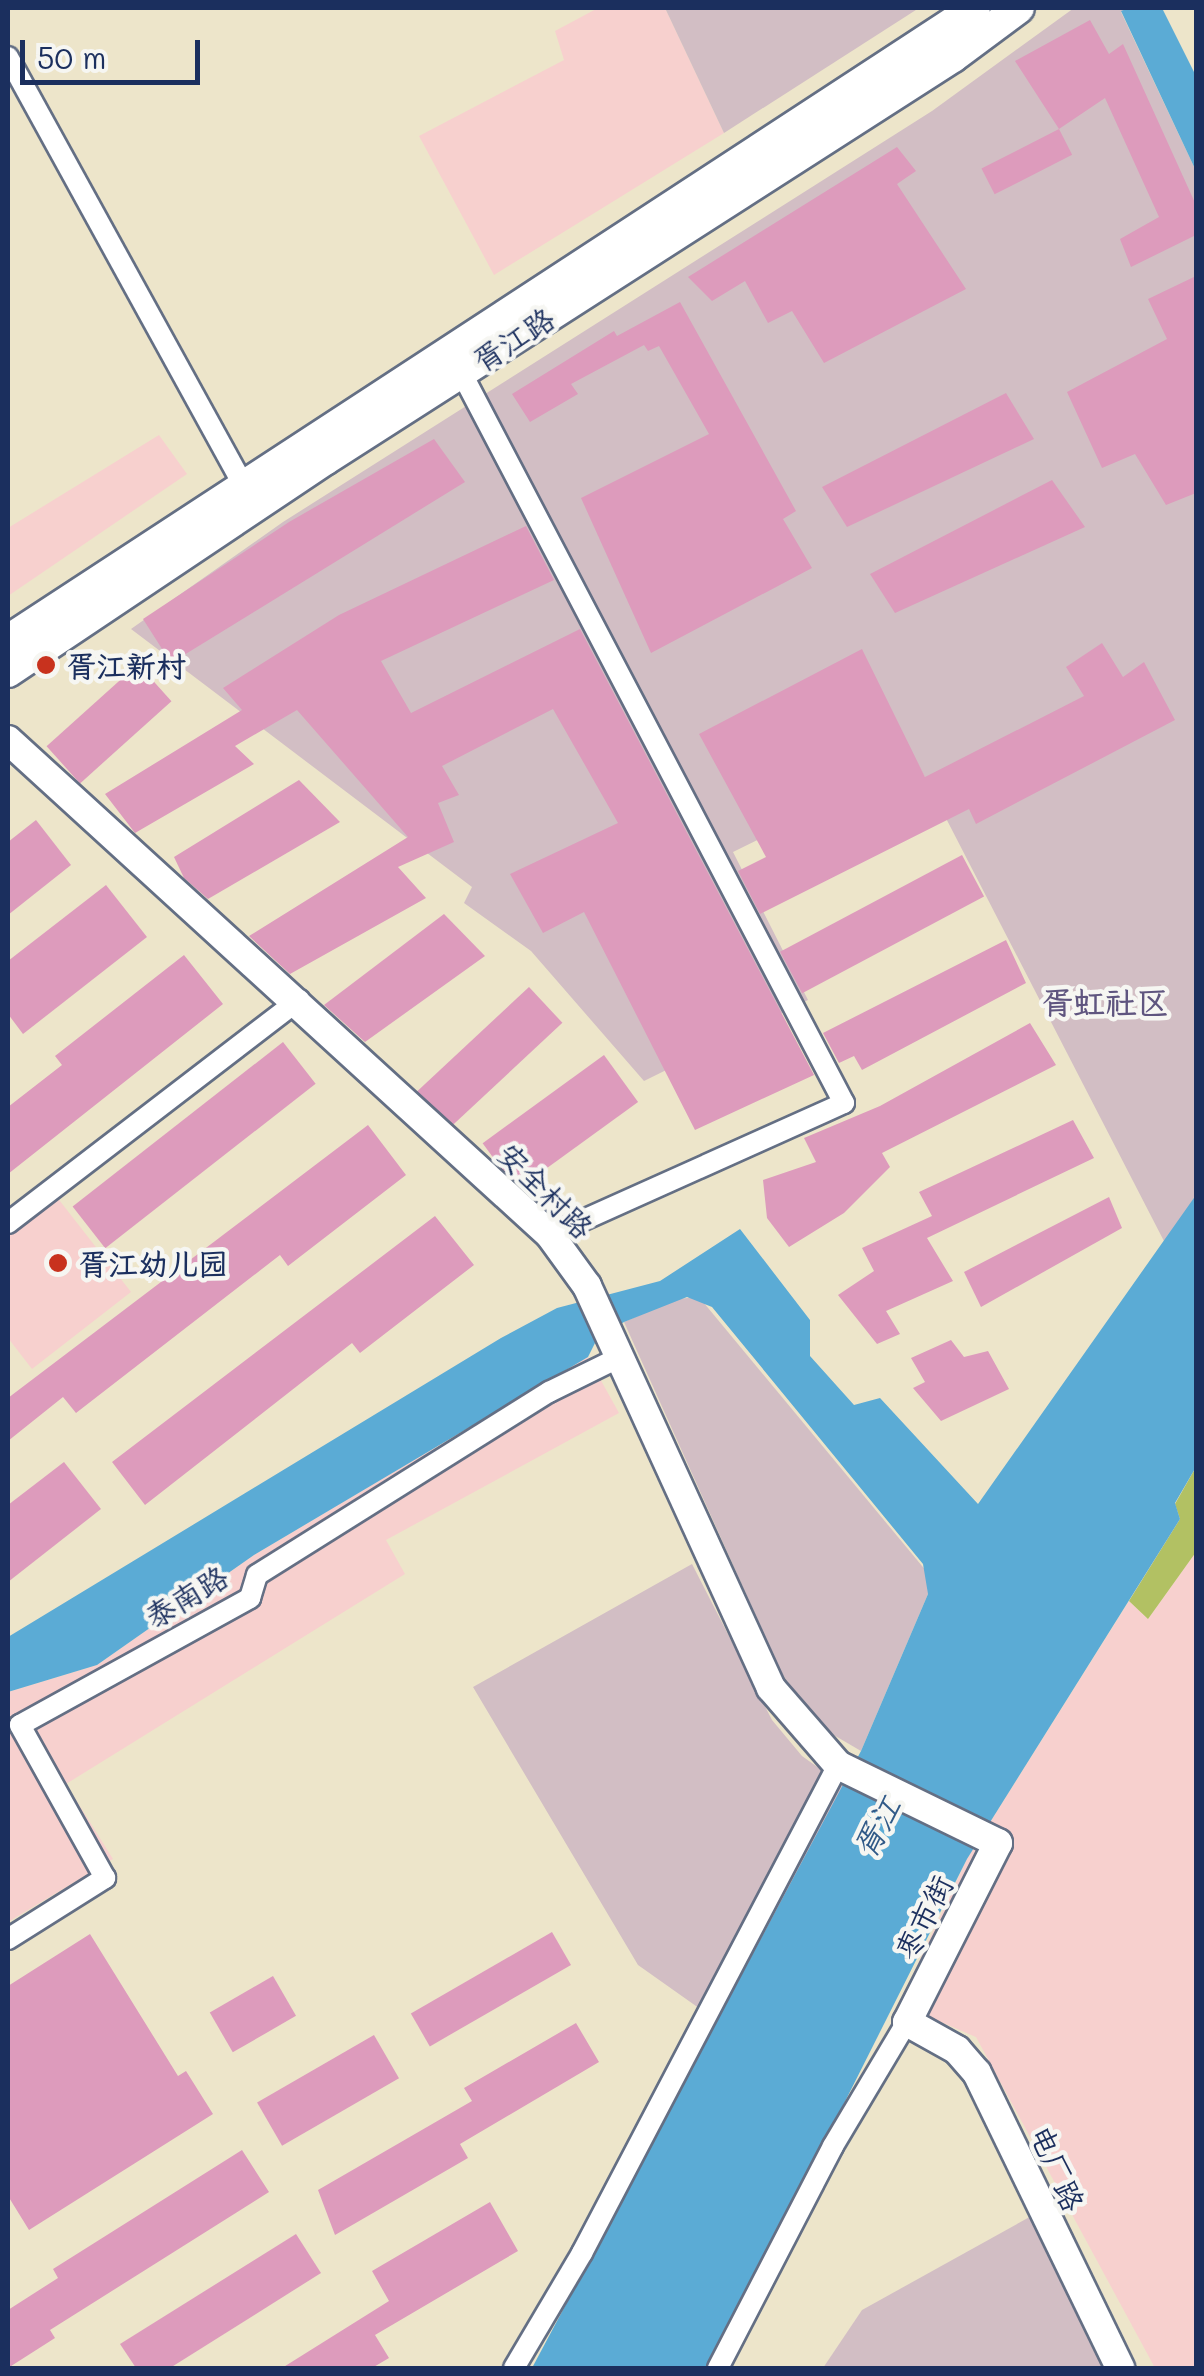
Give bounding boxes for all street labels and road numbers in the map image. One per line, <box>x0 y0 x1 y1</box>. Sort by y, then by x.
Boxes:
street label: 胥江路 <box>465 299 561 379</box>
street label: 安全村路 <box>491 1135 601 1245</box>
street label: 泰南路 <box>138 1557 234 1635</box>
street label: 枣市街 <box>887 1869 959 1965</box>
street label: 电厂路 <box>1023 2120 1093 2216</box>

